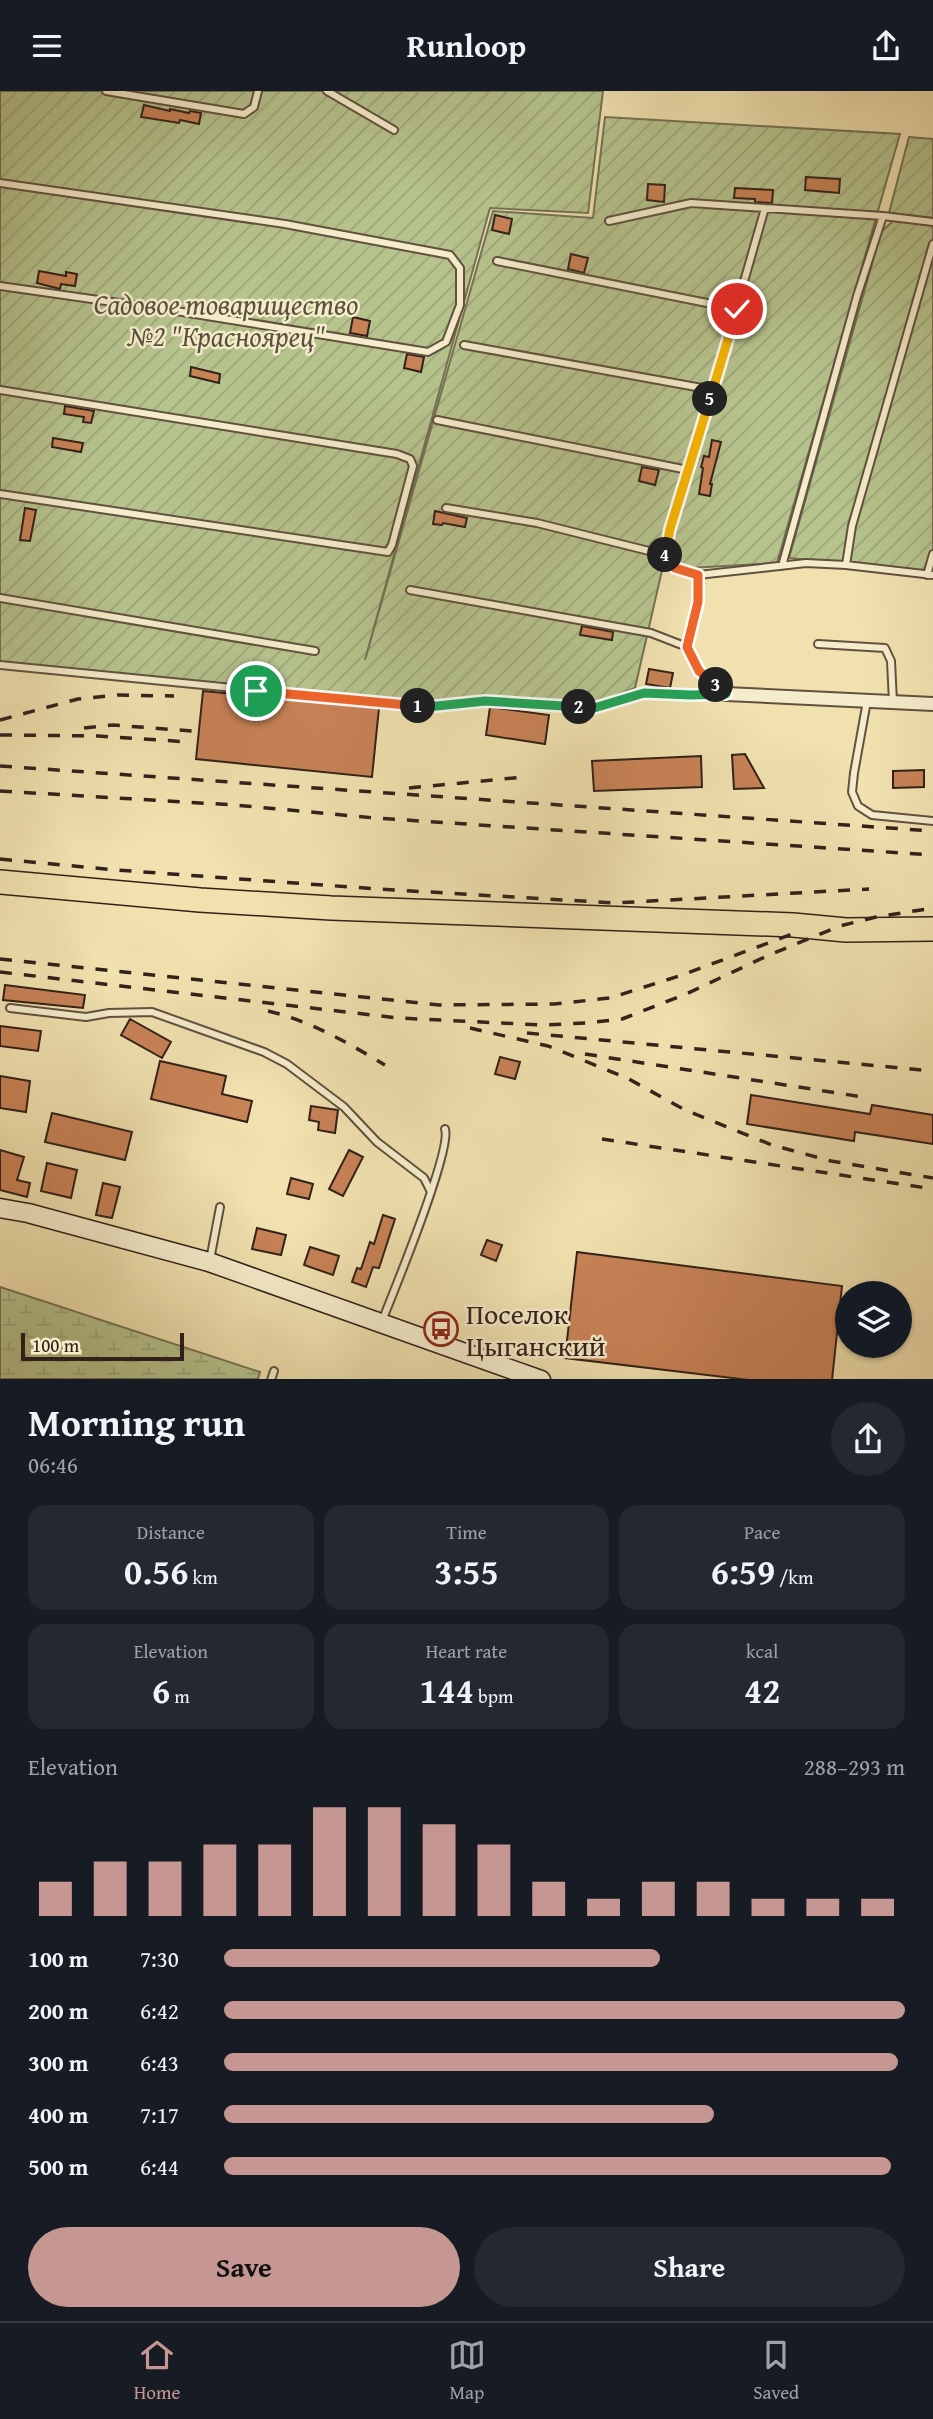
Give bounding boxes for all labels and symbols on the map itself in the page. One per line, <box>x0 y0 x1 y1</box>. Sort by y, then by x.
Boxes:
pin <box>707 279 767 339</box>
park label: Садовое товарищество №2 "Красноярец" <box>94 283 358 356</box>
pin: 5 <box>692 381 728 417</box>
pin: 4 <box>648 538 682 573</box>
pin <box>226 661 286 721</box>
pin: 3 <box>698 667 734 703</box>
pin: 1 <box>400 689 436 723</box>
pin: 2 <box>562 689 596 725</box>
place label: Поселок Цыганский <box>466 1293 605 1366</box>
bus stop icon: Поселок Цыганский <box>422 1310 460 1348</box>
scale bar <box>21 1331 184 1362</box>

